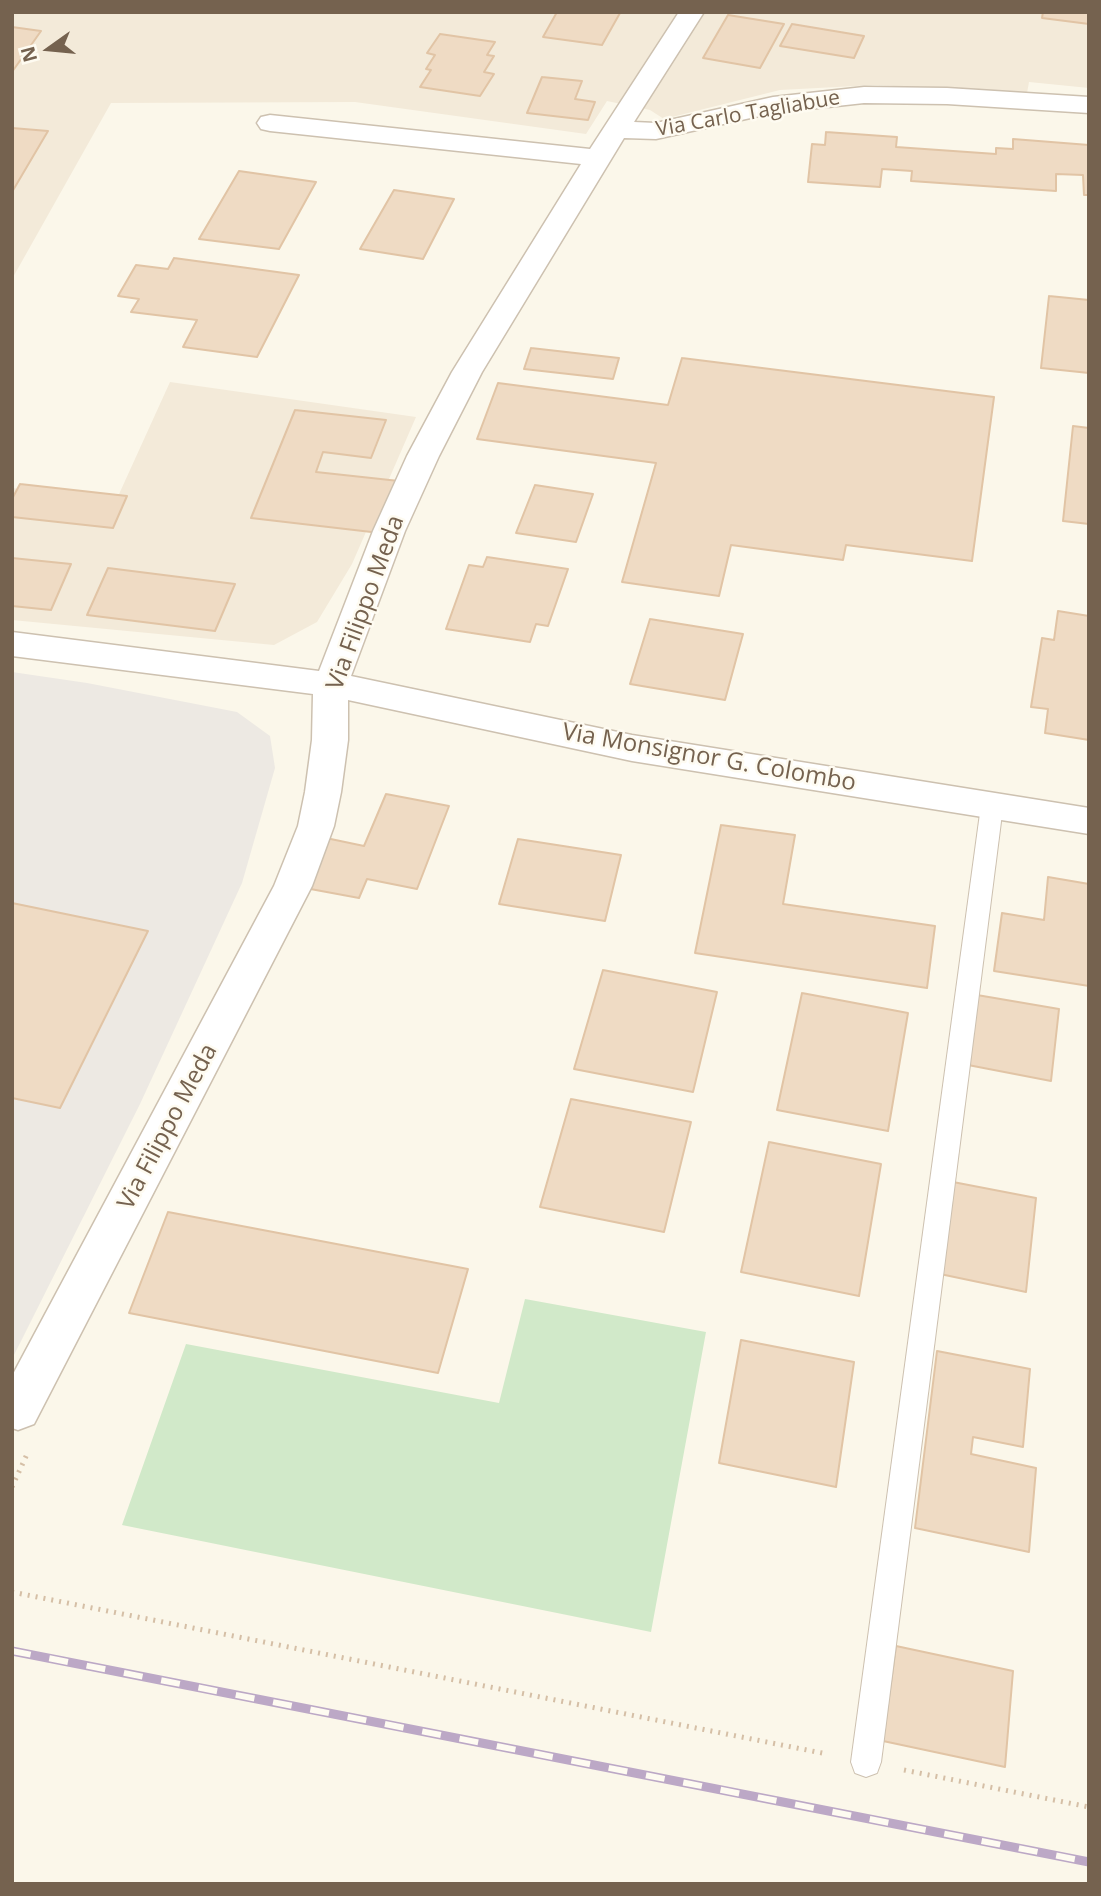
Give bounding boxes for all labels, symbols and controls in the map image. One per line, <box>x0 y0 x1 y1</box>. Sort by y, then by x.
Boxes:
north arrow <box>14 14 84 84</box>
text: N <box>14 44 43 65</box>
street label: Via Carlo Tagliabue <box>654 85 842 143</box>
street label: Via Filippo Meda <box>321 512 411 694</box>
street label: Via Monsignor G. Colombo <box>560 718 858 798</box>
street label: Via Filippo Meda <box>112 1039 224 1215</box>

